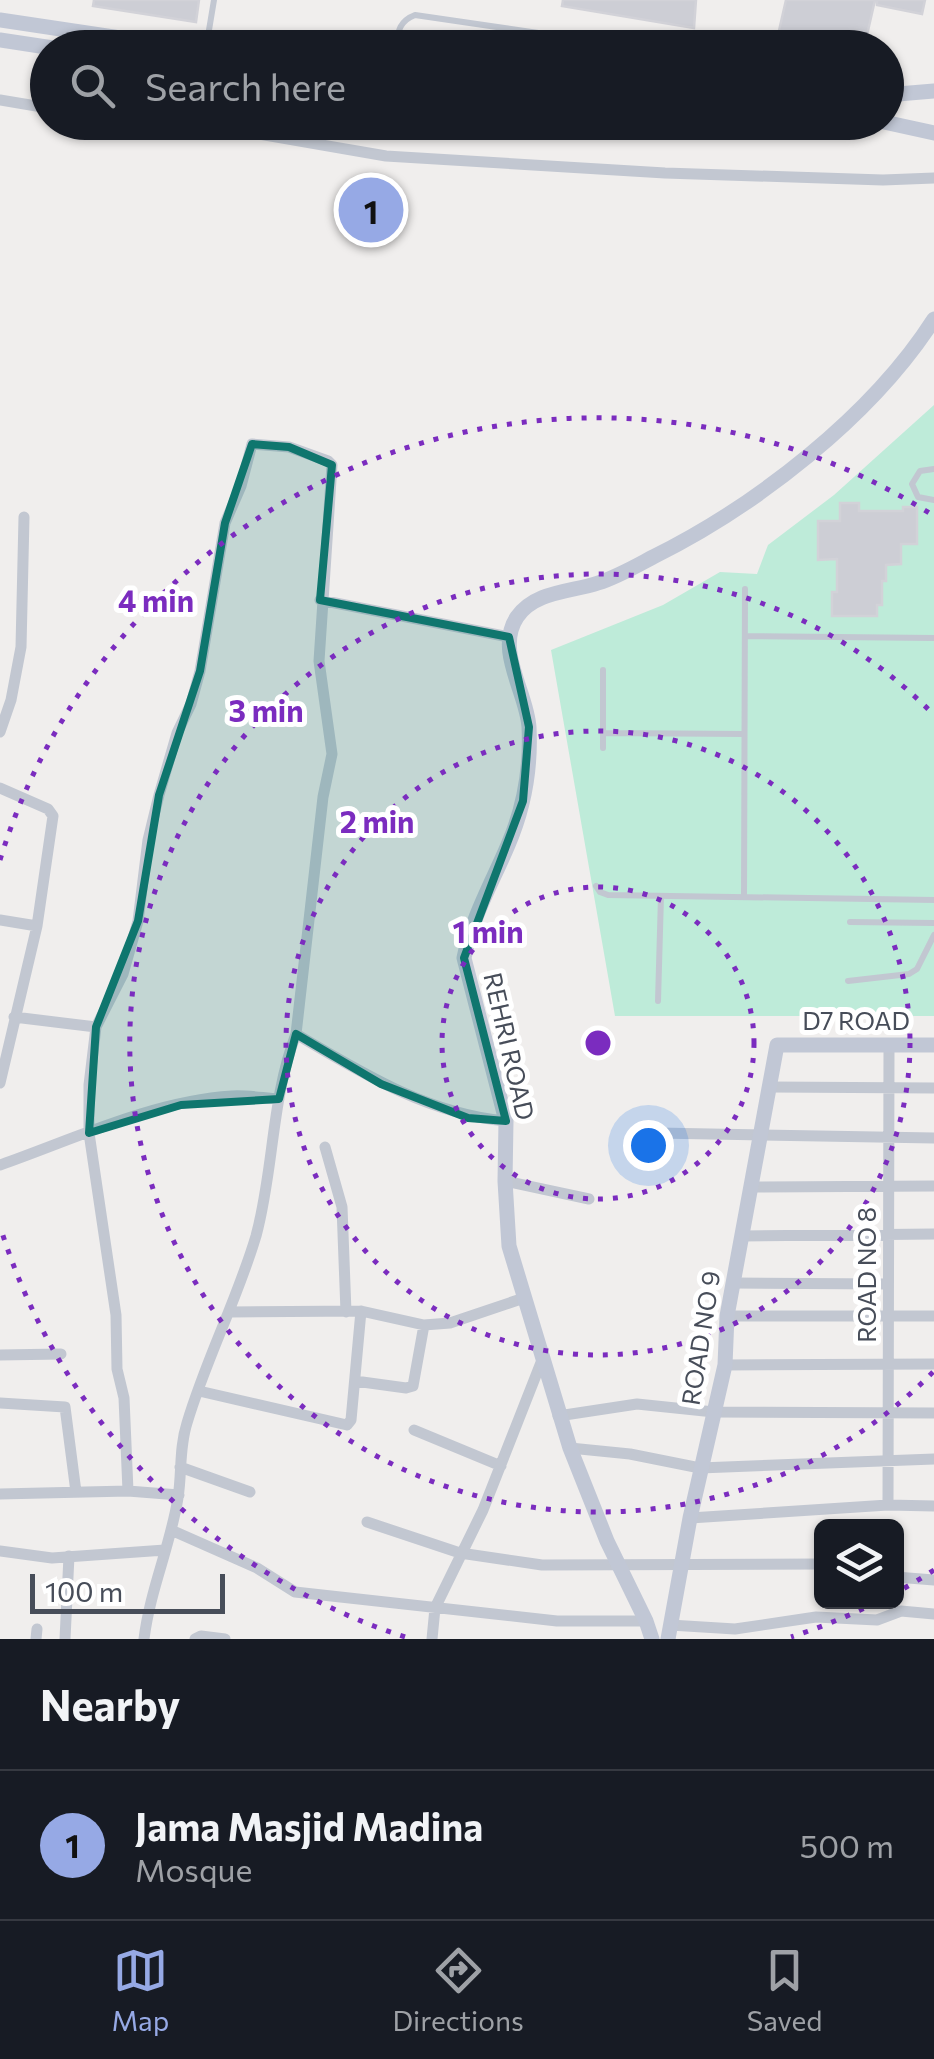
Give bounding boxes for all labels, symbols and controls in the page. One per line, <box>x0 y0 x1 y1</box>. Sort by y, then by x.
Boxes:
search box <box>30 30 904 140</box>
icon: search <box>65 58 120 113</box>
text: Search here <box>145 62 346 109</box>
pin: 1 <box>338 172 404 248</box>
text: 4 min <box>118 581 194 618</box>
text: 3 min <box>228 691 304 728</box>
text: 2 min <box>340 802 414 839</box>
text: 1 min <box>452 912 524 949</box>
street label: REHRI ROAD <box>478 969 542 1123</box>
street label: D7 ROAD <box>802 1005 910 1035</box>
centre of rings <box>580 1025 616 1061</box>
your location <box>623 1120 674 1171</box>
street label: ROAD NO 8 <box>851 1207 881 1343</box>
street label: ROAD NO 9 <box>675 1269 725 1407</box>
map controls <box>814 1519 904 1609</box>
button: layers <box>814 1519 904 1609</box>
scale bar <box>30 1569 225 1614</box>
text: 100 m <box>45 1574 123 1608</box>
text: Nearby <box>40 1678 180 1730</box>
text: Jama Masjid Madina <box>135 1802 483 1849</box>
text: 1 <box>65 1825 80 1865</box>
text: 500 m <box>800 1825 894 1865</box>
text: Mosque <box>135 1849 252 1889</box>
tab: Map <box>112 1943 169 2037</box>
tab: Directions <box>392 1943 524 2037</box>
tab: Saved <box>747 1943 822 2037</box>

